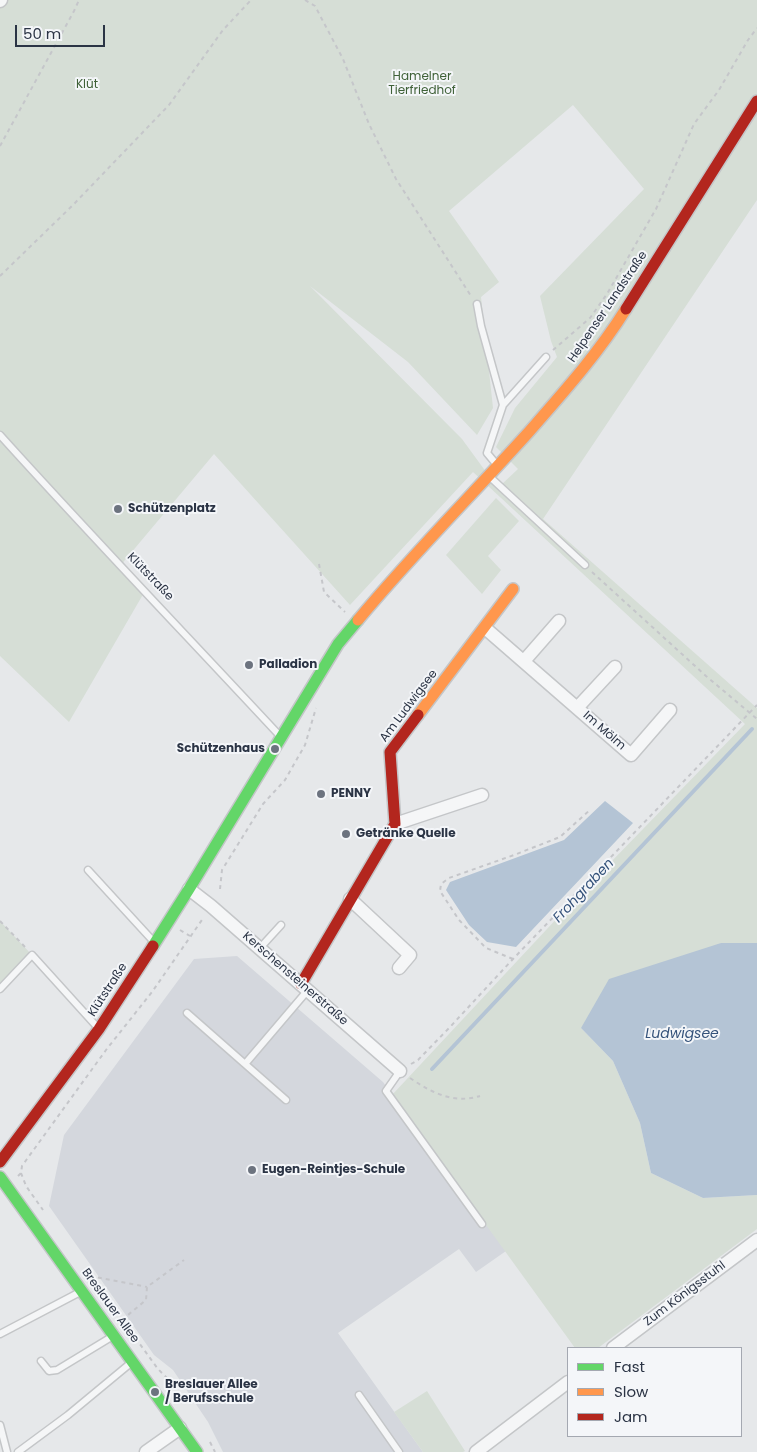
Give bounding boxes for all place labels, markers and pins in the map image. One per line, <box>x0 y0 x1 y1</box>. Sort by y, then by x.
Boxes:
place label: Schützenplatz <box>128 502 216 516</box>
marker: Schützenplatz <box>112 503 124 515</box>
place label: Palladion <box>259 658 317 672</box>
marker: Palladion <box>243 659 255 671</box>
place label: Schützenhaus <box>177 742 265 756</box>
marker: Schützenhaus <box>269 743 281 755</box>
place label: PENNY <box>331 787 371 801</box>
marker: PENNY <box>315 788 327 800</box>
place label: Getränke Quelle <box>356 827 456 841</box>
marker: Getränke Quelle <box>340 828 352 840</box>
place label: Eugen-Reintjes-Schule <box>262 1163 405 1177</box>
marker: Eugen-Reintjes-Schule <box>246 1164 258 1176</box>
place label: Breslauer Allee / Berufsschule <box>165 1378 258 1406</box>
marker: Breslauer Allee / Berufsschule <box>149 1386 161 1398</box>

